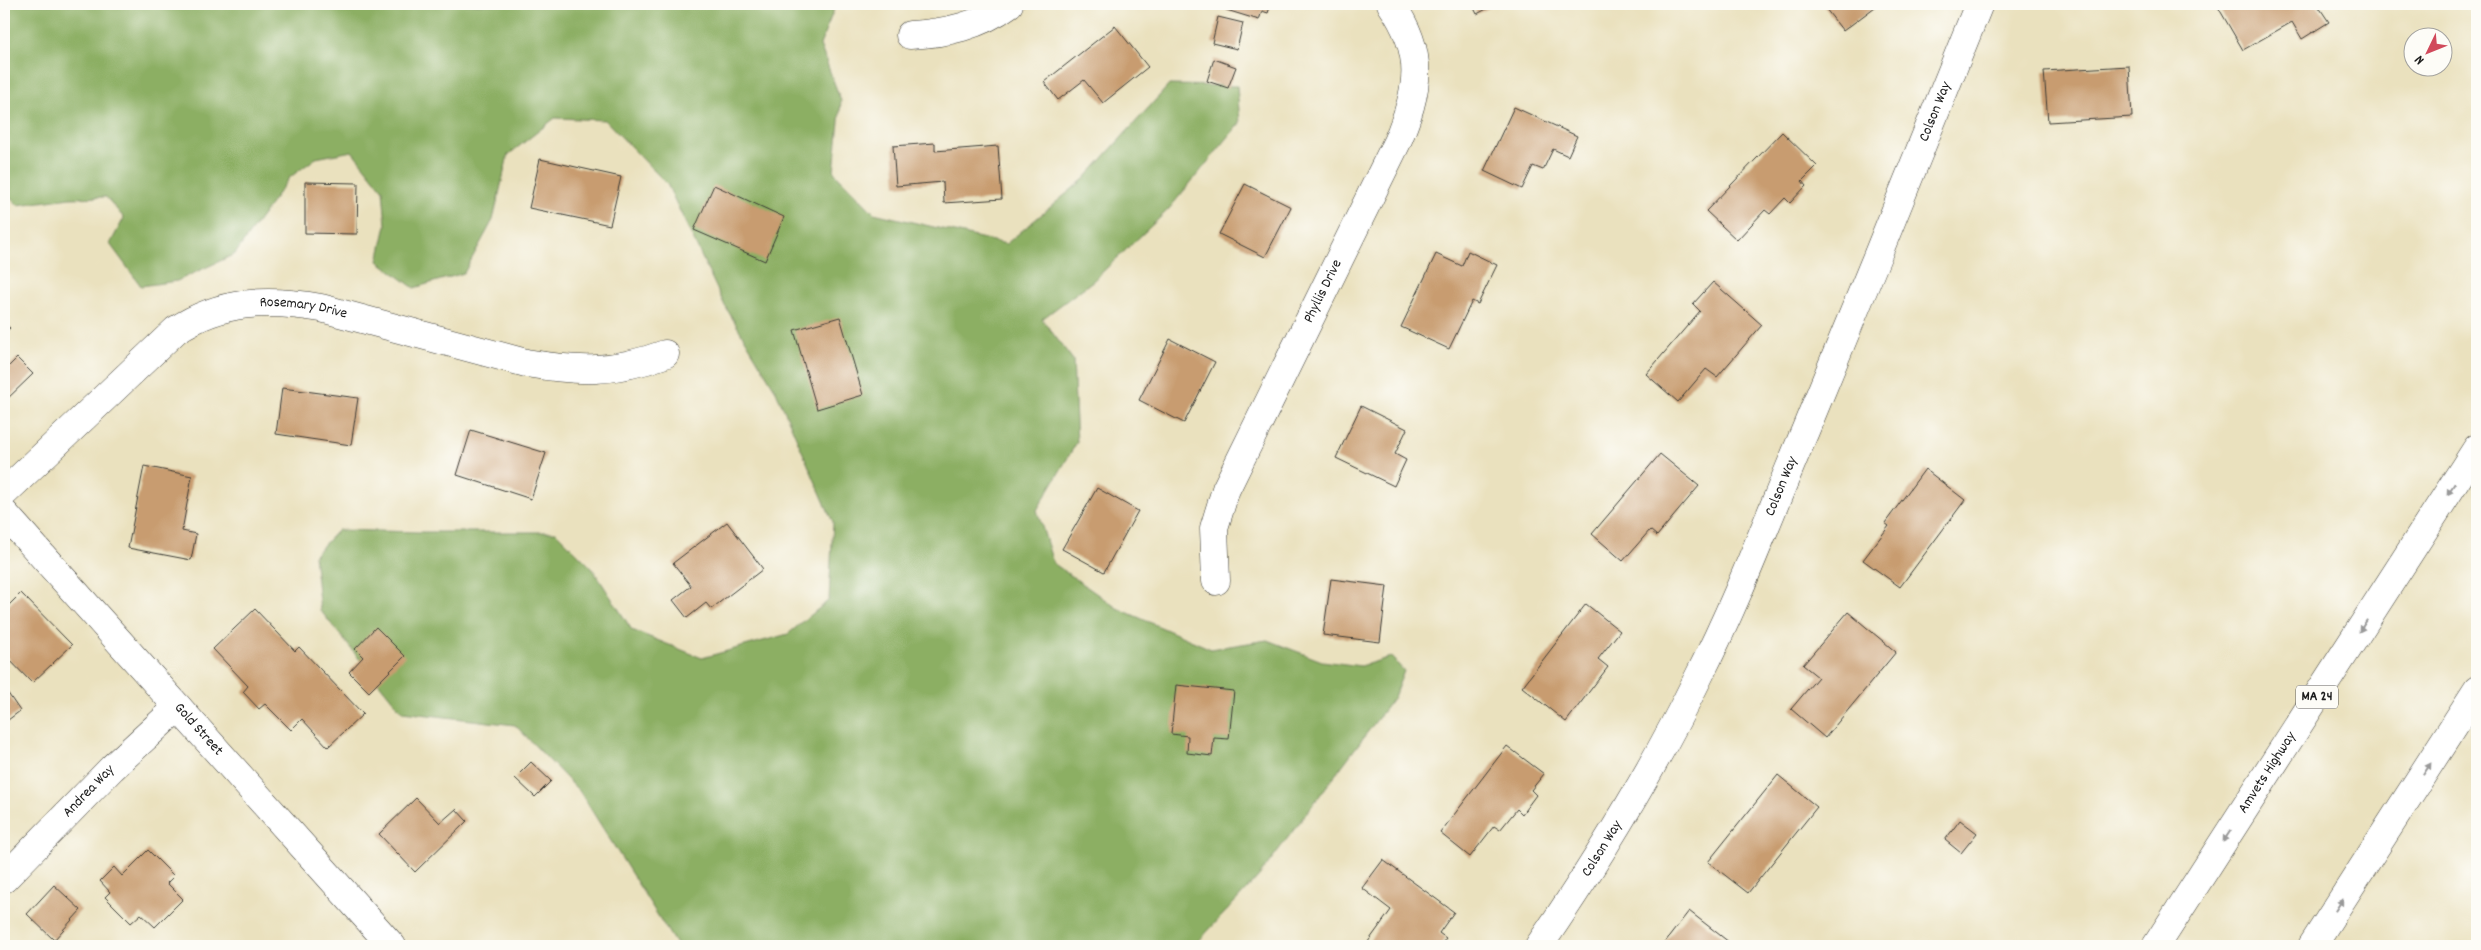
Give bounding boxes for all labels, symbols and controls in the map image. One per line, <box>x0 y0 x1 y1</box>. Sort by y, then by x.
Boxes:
north arrow <box>2404 28 2454 78</box>
text: N <box>2410 50 2430 69</box>
street label: Colson Way <box>1914 78 1958 145</box>
street label: Phyllis Drive <box>1298 256 1348 327</box>
street label: Rosemary Drive <box>259 292 350 326</box>
street label: Colson Way <box>1760 452 1804 520</box>
one-way arrow <box>2446 483 2456 496</box>
one-way arrow <box>2358 619 2368 633</box>
road number: MA 24 <box>2296 686 2338 709</box>
street label: Gold Street <box>168 698 228 762</box>
street label: Amvets Highway <box>2233 727 2303 818</box>
street label: Andrea Way <box>58 759 121 823</box>
one-way arrow <box>2422 762 2431 775</box>
street label: Colson Way <box>1577 816 1629 881</box>
one-way arrow <box>2223 829 2232 843</box>
one-way arrow <box>2334 899 2343 912</box>

